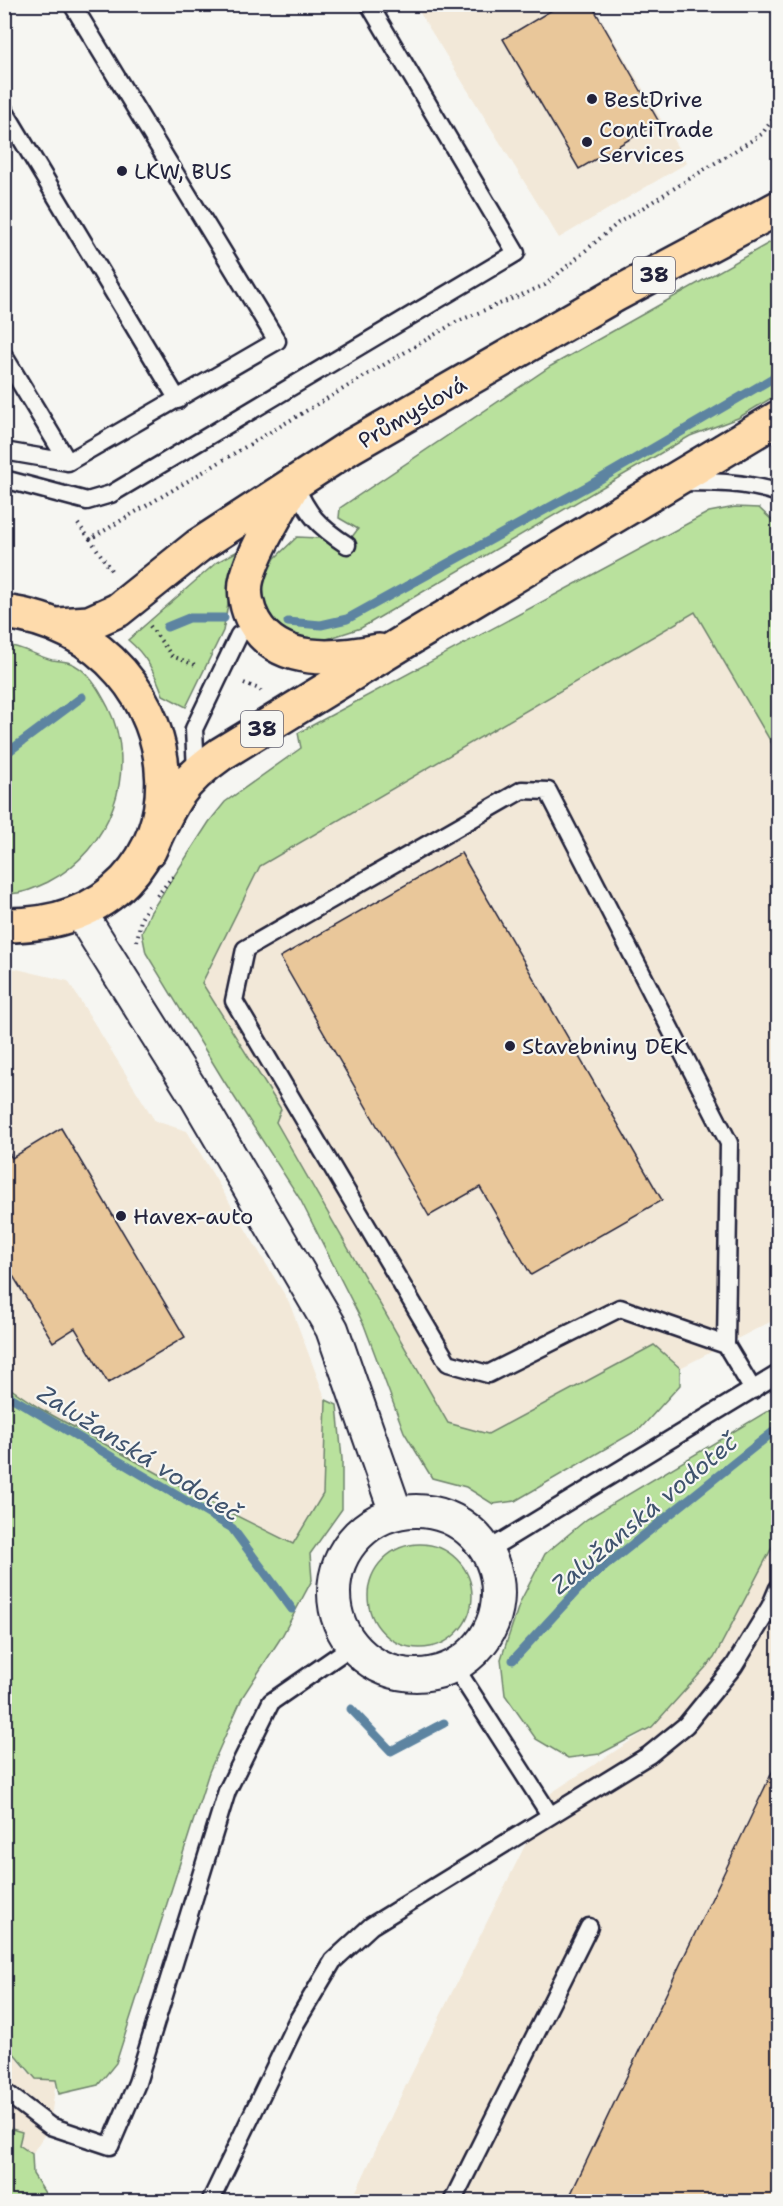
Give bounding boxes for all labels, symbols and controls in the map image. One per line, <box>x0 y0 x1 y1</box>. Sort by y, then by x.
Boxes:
place label: BestDrive <box>604 85 703 114</box>
marker: BestDrive <box>585 92 599 106</box>
place label: ContiTrade Services <box>599 115 714 169</box>
marker: ContiTrade Services <box>580 135 594 149</box>
place label: LKW, BUS <box>134 157 232 186</box>
marker: LKW, BUS <box>115 164 129 178</box>
road number: 38 <box>633 257 675 293</box>
street label: Průmyslová <box>353 369 472 455</box>
road number: 38 <box>241 711 283 747</box>
place label: Stavebniny DEK <box>522 1032 688 1061</box>
marker: Stavebniny DEK <box>503 1039 517 1053</box>
place label: Havex-auto <box>133 1202 253 1231</box>
marker: Havex-auto <box>114 1209 128 1223</box>
water label: Zalužanská vodoteč <box>31 1377 248 1530</box>
water label: Zalužanská vodoteč <box>544 1425 746 1602</box>

